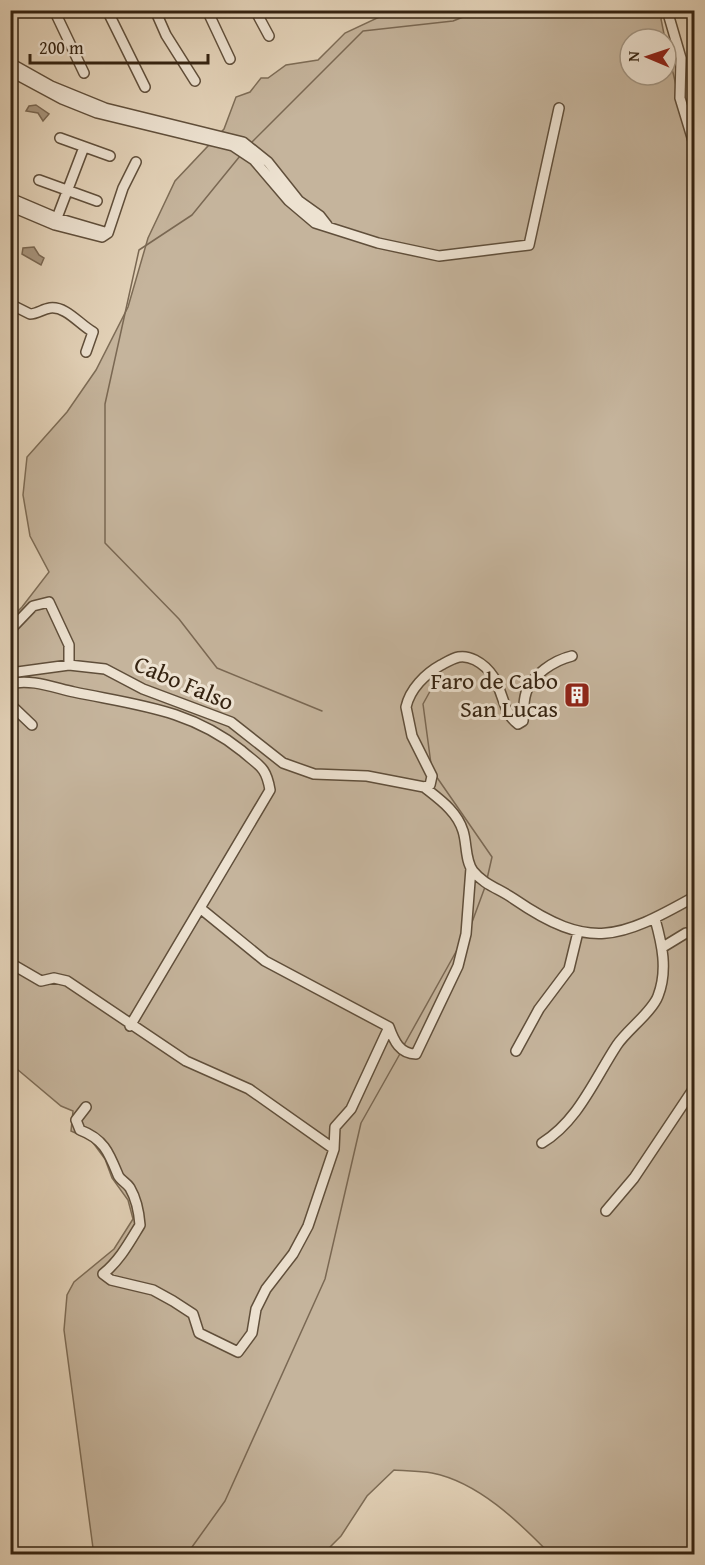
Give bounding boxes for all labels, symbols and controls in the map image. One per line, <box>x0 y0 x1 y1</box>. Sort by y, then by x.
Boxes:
scale bar <box>30 27 208 65</box>
north arrow <box>618 27 678 87</box>
text: 200 m <box>39 34 84 61</box>
text: N <box>621 50 645 62</box>
street label: Cabo Falso <box>129 646 239 719</box>
place label: Faro de Cabo San Lucas <box>430 663 558 726</box>
building icon: Faro de Cabo San Lucas <box>562 680 592 710</box>

